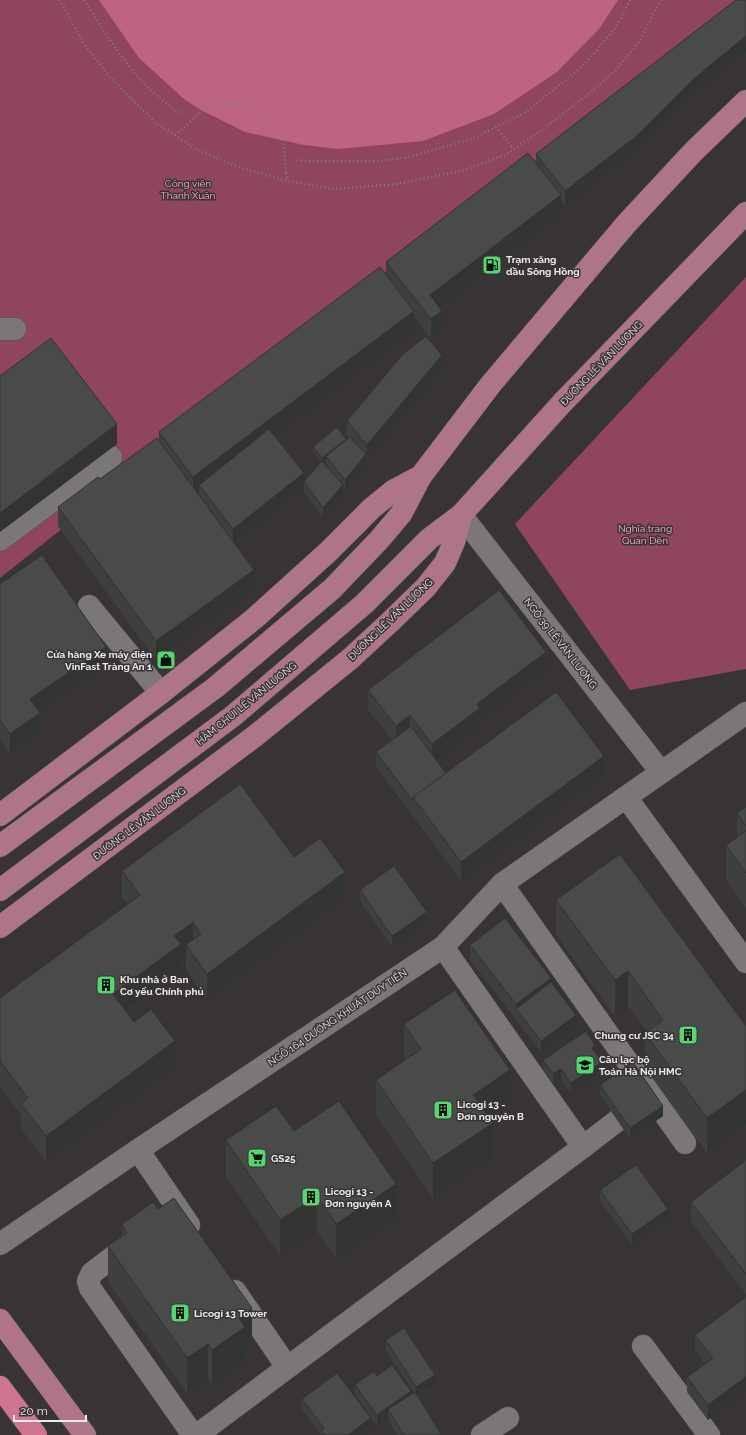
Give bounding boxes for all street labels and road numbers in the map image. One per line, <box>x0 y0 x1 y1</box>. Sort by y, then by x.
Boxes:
street label: ĐƯỜNG LÊ VĂN LƯƠNG <box>558 319 645 408</box>
street label: ĐƯỜNG LÊ VĂN LƯƠNG <box>346 576 435 663</box>
street label: NGÕ 39 LÊ VĂN LƯƠNG <box>522 596 599 691</box>
street label: HẦM CHUI LÊ VĂN LƯƠNG <box>194 660 299 747</box>
street label: ĐƯỜNG LÊ VĂN LƯƠNG <box>91 785 188 862</box>
street label: NGÕ 164 ĐƯỜNG KHUẤT DUY TIẾN <box>266 967 409 1068</box>

